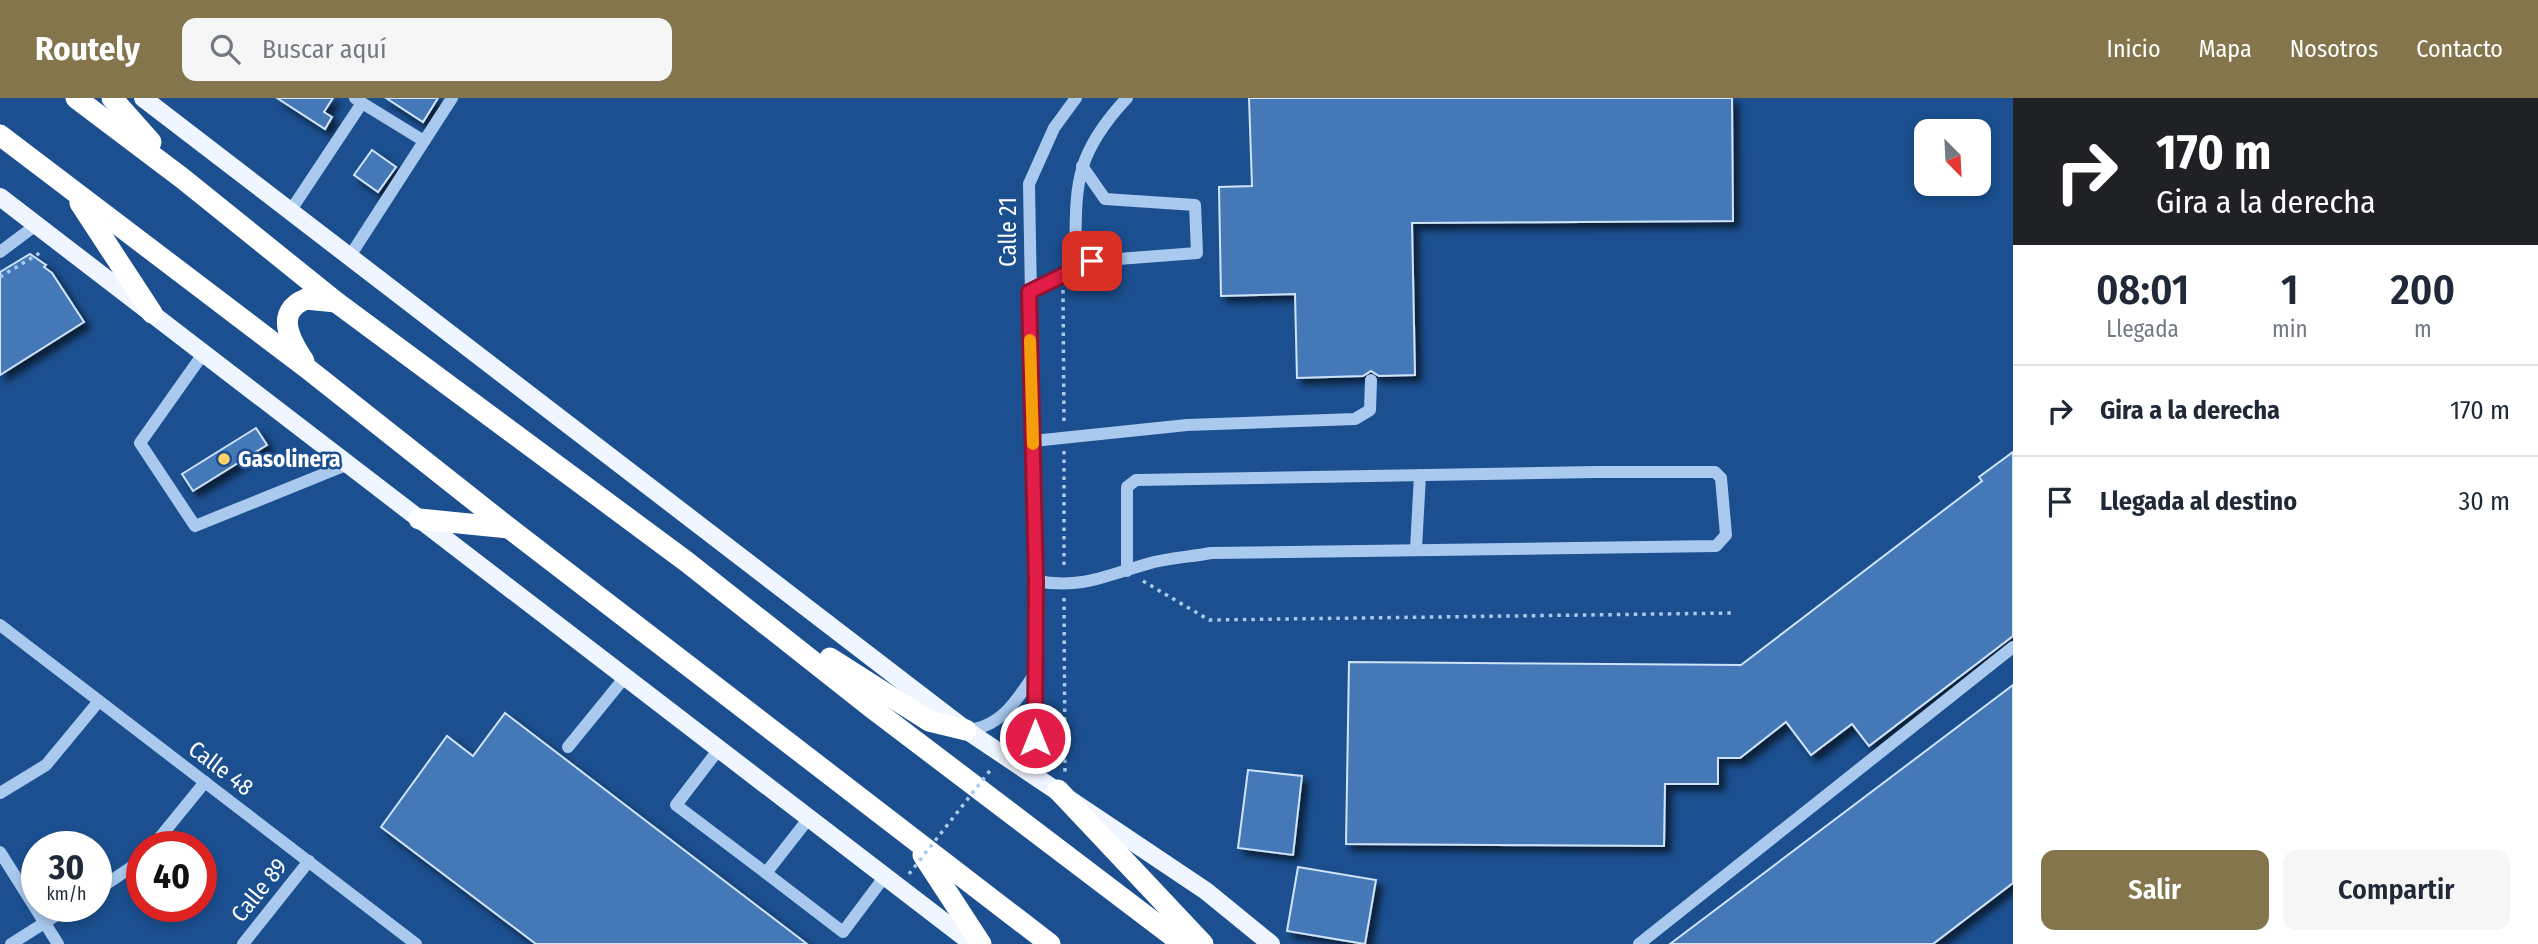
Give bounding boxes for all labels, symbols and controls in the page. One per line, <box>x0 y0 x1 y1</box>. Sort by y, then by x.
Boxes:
search box <box>182 18 672 81</box>
text: Routely <box>35 29 140 69</box>
icon: search <box>206 30 244 68</box>
text: Buscar aquí <box>262 34 387 65</box>
text: Inicio <box>2107 35 2161 63</box>
text: Mapa <box>2199 35 2252 63</box>
text: Nosotros <box>2290 35 2378 63</box>
text: Contacto <box>2416 35 2503 63</box>
north arrow <box>1914 119 1992 196</box>
map controls <box>1914 119 1991 196</box>
text: 170 m <box>2156 123 2272 182</box>
icon: right <box>2041 126 2132 217</box>
text: Gira a la derecha <box>2156 183 2376 221</box>
street label: Calle 21 <box>994 197 1022 267</box>
pin <box>1062 231 1122 291</box>
icon: arrive <box>1073 242 1111 280</box>
text: 08:01 <box>2096 265 2189 315</box>
text: 1 <box>2281 265 2299 315</box>
text: 200 <box>2391 265 2455 315</box>
text: Llegada <box>2106 315 2179 343</box>
text: min <box>2272 315 2308 343</box>
text: m <box>2414 315 2432 343</box>
icon: right <box>2041 392 2079 430</box>
text: Gira a la derecha <box>2100 395 2280 426</box>
text: 170 m <box>2450 395 2510 426</box>
place label: Gasolinera <box>238 445 340 473</box>
marker: Gasolinera <box>216 451 232 467</box>
icon: arrive <box>2041 483 2079 521</box>
text: Llegada al destino <box>2100 486 2297 517</box>
text: 30 m <box>2459 486 2510 517</box>
position arrow <box>998 701 1072 775</box>
street label: Calle 48 <box>183 735 259 801</box>
speed limit sign: 40 <box>126 831 217 922</box>
text: 30 <box>49 846 84 888</box>
button: Salir <box>2041 850 2269 930</box>
button: Compartir <box>2283 850 2510 930</box>
street label: Calle 89 <box>225 853 293 927</box>
text: km/h <box>46 883 87 905</box>

